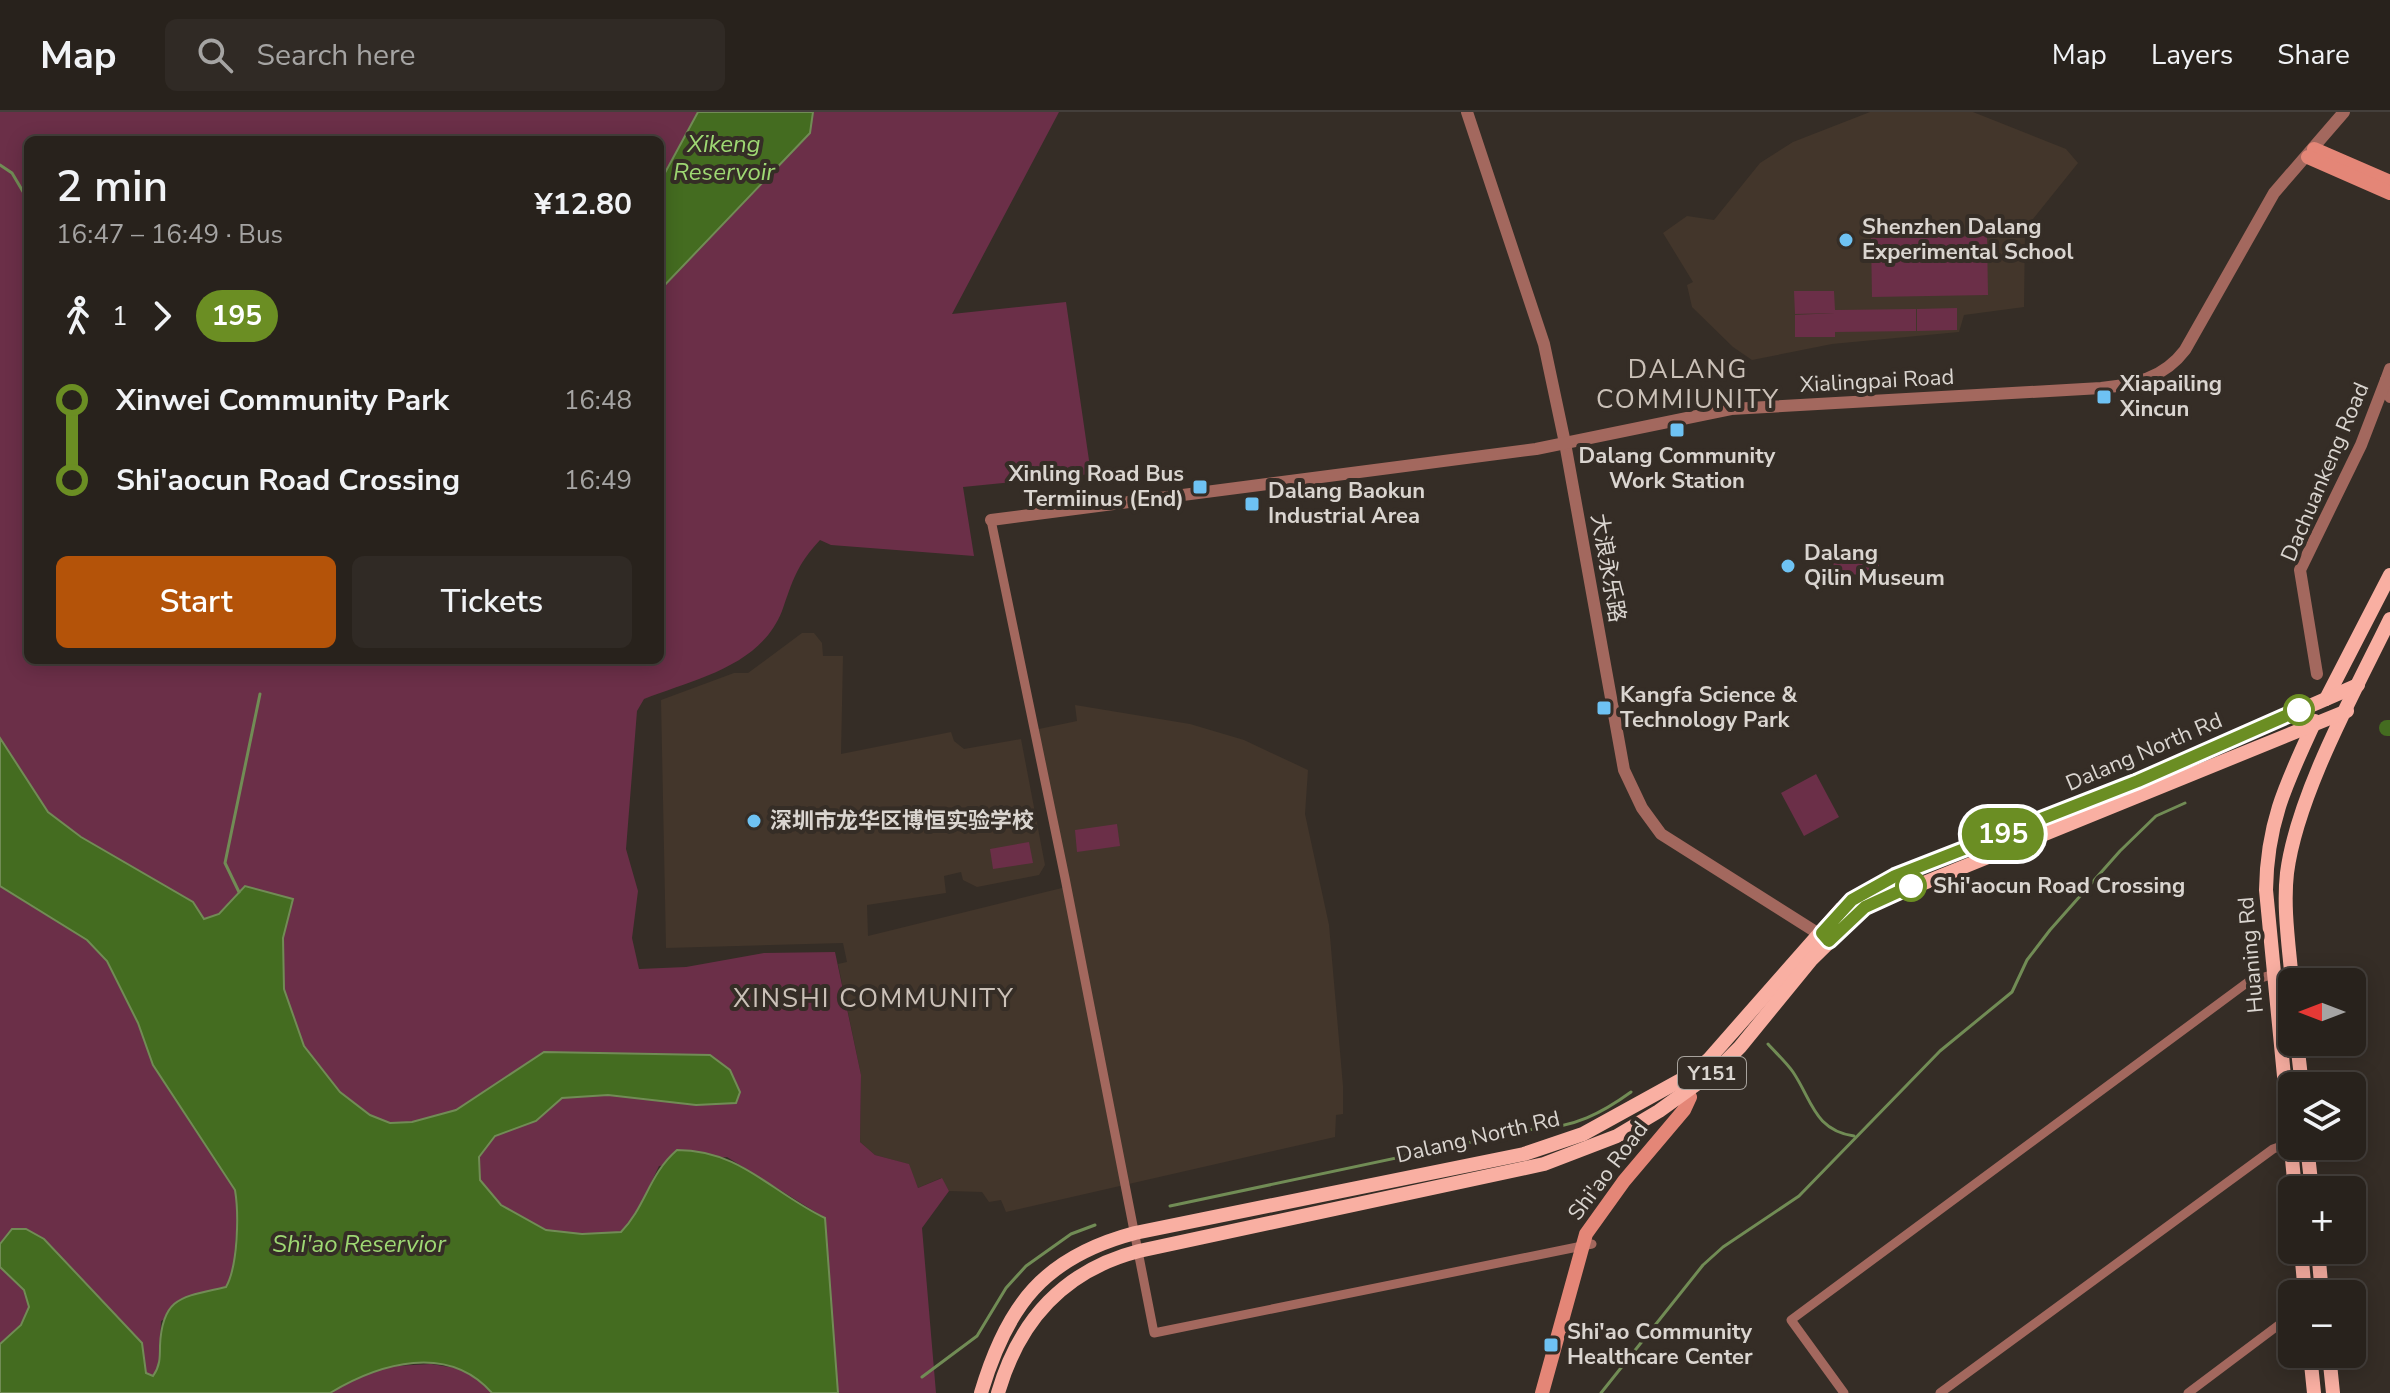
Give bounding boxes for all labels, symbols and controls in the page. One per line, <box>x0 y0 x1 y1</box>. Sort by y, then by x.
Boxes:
search box <box>165 19 725 91</box>
text: Map <box>40 30 117 81</box>
icon: search <box>193 33 237 77</box>
text: Search here <box>257 35 416 76</box>
text: Map <box>2052 36 2107 74</box>
text: Layers <box>2151 36 2233 74</box>
text: Share <box>2277 36 2350 74</box>
water label: Xikeng Reservoir <box>673 128 776 188</box>
text: 2 min <box>56 157 168 217</box>
text: ¥12.80 <box>535 184 632 225</box>
place label: Shenzhen Dalang Experimental School <box>1862 212 2074 267</box>
text: 16:47 – 16:49 · Bus <box>56 217 283 252</box>
marker: Shenzhen Dalang Experimental School <box>1837 231 1855 249</box>
icon: walk <box>56 294 100 338</box>
icon: forward <box>140 294 184 338</box>
text: 195 <box>212 297 262 335</box>
text: 1 <box>112 299 128 334</box>
district label: DALANG COMMIUNITY <box>1596 352 1780 417</box>
street label: Xialingpai Road <box>1799 362 1955 400</box>
place label: Xiapailing Xincun <box>2119 369 2222 424</box>
street label: Dachuankeng Road <box>2274 378 2376 566</box>
text: Xinwei Community Park <box>116 380 449 421</box>
text: 16:48 <box>564 383 632 418</box>
marker: Xiapailing Xincun <box>2095 388 2113 406</box>
marker: Dalang Community Work Station <box>1668 421 1686 439</box>
place label: Dalang Community Work Station <box>1579 441 1776 496</box>
place label: Xinling Road Bus Termiinus (End) <box>1008 459 1184 514</box>
text: Shi'aocun Road Crossing <box>116 460 460 501</box>
text: 16:49 <box>564 463 632 498</box>
place label: Dalang Baokun Industrial Area <box>1268 476 1425 531</box>
marker: Xinling Road Bus Termiinus (End) <box>1191 478 1209 496</box>
marker: Dalang Baokun Industrial Area <box>1243 495 1261 513</box>
street label: 大浪永乐路 <box>1584 511 1632 625</box>
place label: Dalang Qilin Museum <box>1804 538 1945 593</box>
button: Start <box>56 556 336 648</box>
button: Tickets <box>352 556 632 648</box>
marker: Dalang Qilin Museum <box>1779 557 1797 575</box>
place label: Kangfa Science & Technology Park <box>1620 680 1798 735</box>
unlabelled marker <box>2284 695 2314 725</box>
marker: Kangfa Science & Technology Park <box>1595 699 1613 717</box>
street label: Dalang North Rd <box>2061 706 2227 798</box>
place label: 深圳市龙华区博恒实验学校 <box>770 806 1034 836</box>
line badge: 195 <box>1957 808 2049 860</box>
marker: 深圳市龙华区博恒实验学校 <box>745 812 763 830</box>
text: 195 <box>1978 815 2028 853</box>
marker: Shi'aocun Road Crossing <box>1896 871 1926 901</box>
place label: Shi'aocun Road Crossing <box>1933 871 2185 901</box>
street label: Huaning Rd <box>2231 896 2271 1014</box>
north arrow <box>2278 968 2366 1056</box>
map controls <box>2278 968 2366 1368</box>
district label: XINSHI COMMUNITY <box>733 981 1015 1016</box>
road number: Y151 <box>1678 1057 1746 1089</box>
button: layers <box>2278 1072 2366 1160</box>
street label: Dalang North Rd <box>1393 1104 1563 1170</box>
street label: Shi'ao Road <box>1561 1115 1655 1227</box>
button: + <box>2278 1176 2366 1264</box>
water label: Shi'ao Reservior <box>272 1228 447 1260</box>
button: − <box>2278 1280 2366 1368</box>
place label: Shi'ao Community Healthcare Center <box>1567 1317 1753 1372</box>
marker: Shi'ao Community Healthcare Center <box>1542 1336 1560 1354</box>

